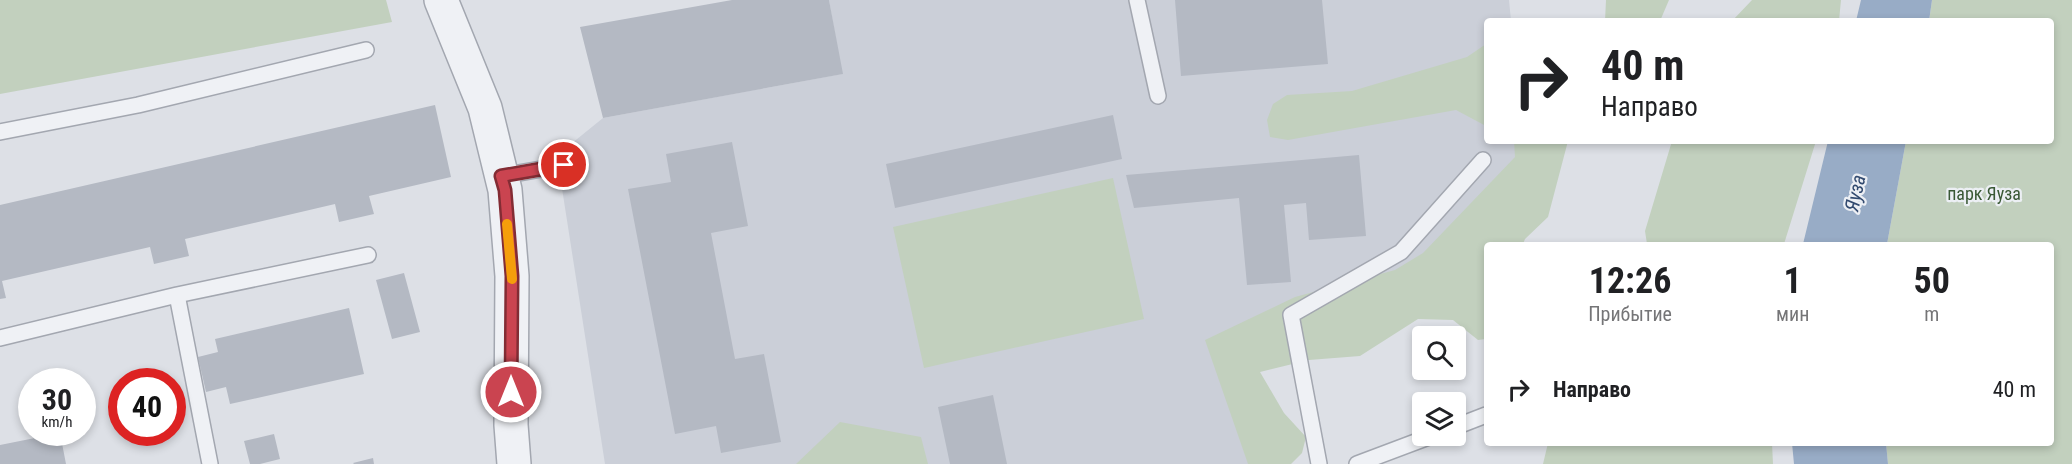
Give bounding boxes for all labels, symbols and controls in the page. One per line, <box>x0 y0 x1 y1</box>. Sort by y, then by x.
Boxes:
text: 40 m <box>1601 41 1684 90</box>
icon: right <box>1502 42 1580 120</box>
text: Направо <box>1601 91 1698 123</box>
pin <box>538 139 589 190</box>
icon: arrive <box>547 148 580 181</box>
water label: Яуза <box>1839 172 1871 215</box>
park label: парк Яуза <box>1947 183 2021 204</box>
text: 12:26 <box>1589 260 1671 302</box>
text: 1 <box>1784 260 1802 302</box>
text: 50 <box>1913 260 1950 302</box>
text: Прибытие <box>1588 302 1672 326</box>
text: мин <box>1776 302 1809 326</box>
text: m <box>1924 302 1939 326</box>
map controls <box>1412 326 1466 446</box>
button: search <box>1412 326 1466 380</box>
position arrow <box>479 360 543 424</box>
speed limit sign: 40 <box>108 368 186 446</box>
icon: right <box>1502 373 1535 406</box>
text: Направо <box>1553 377 1631 402</box>
text: 40 m <box>1993 377 2036 402</box>
text: 30 <box>42 382 72 417</box>
button: layers <box>1412 392 1466 446</box>
text: km/h <box>42 413 72 431</box>

